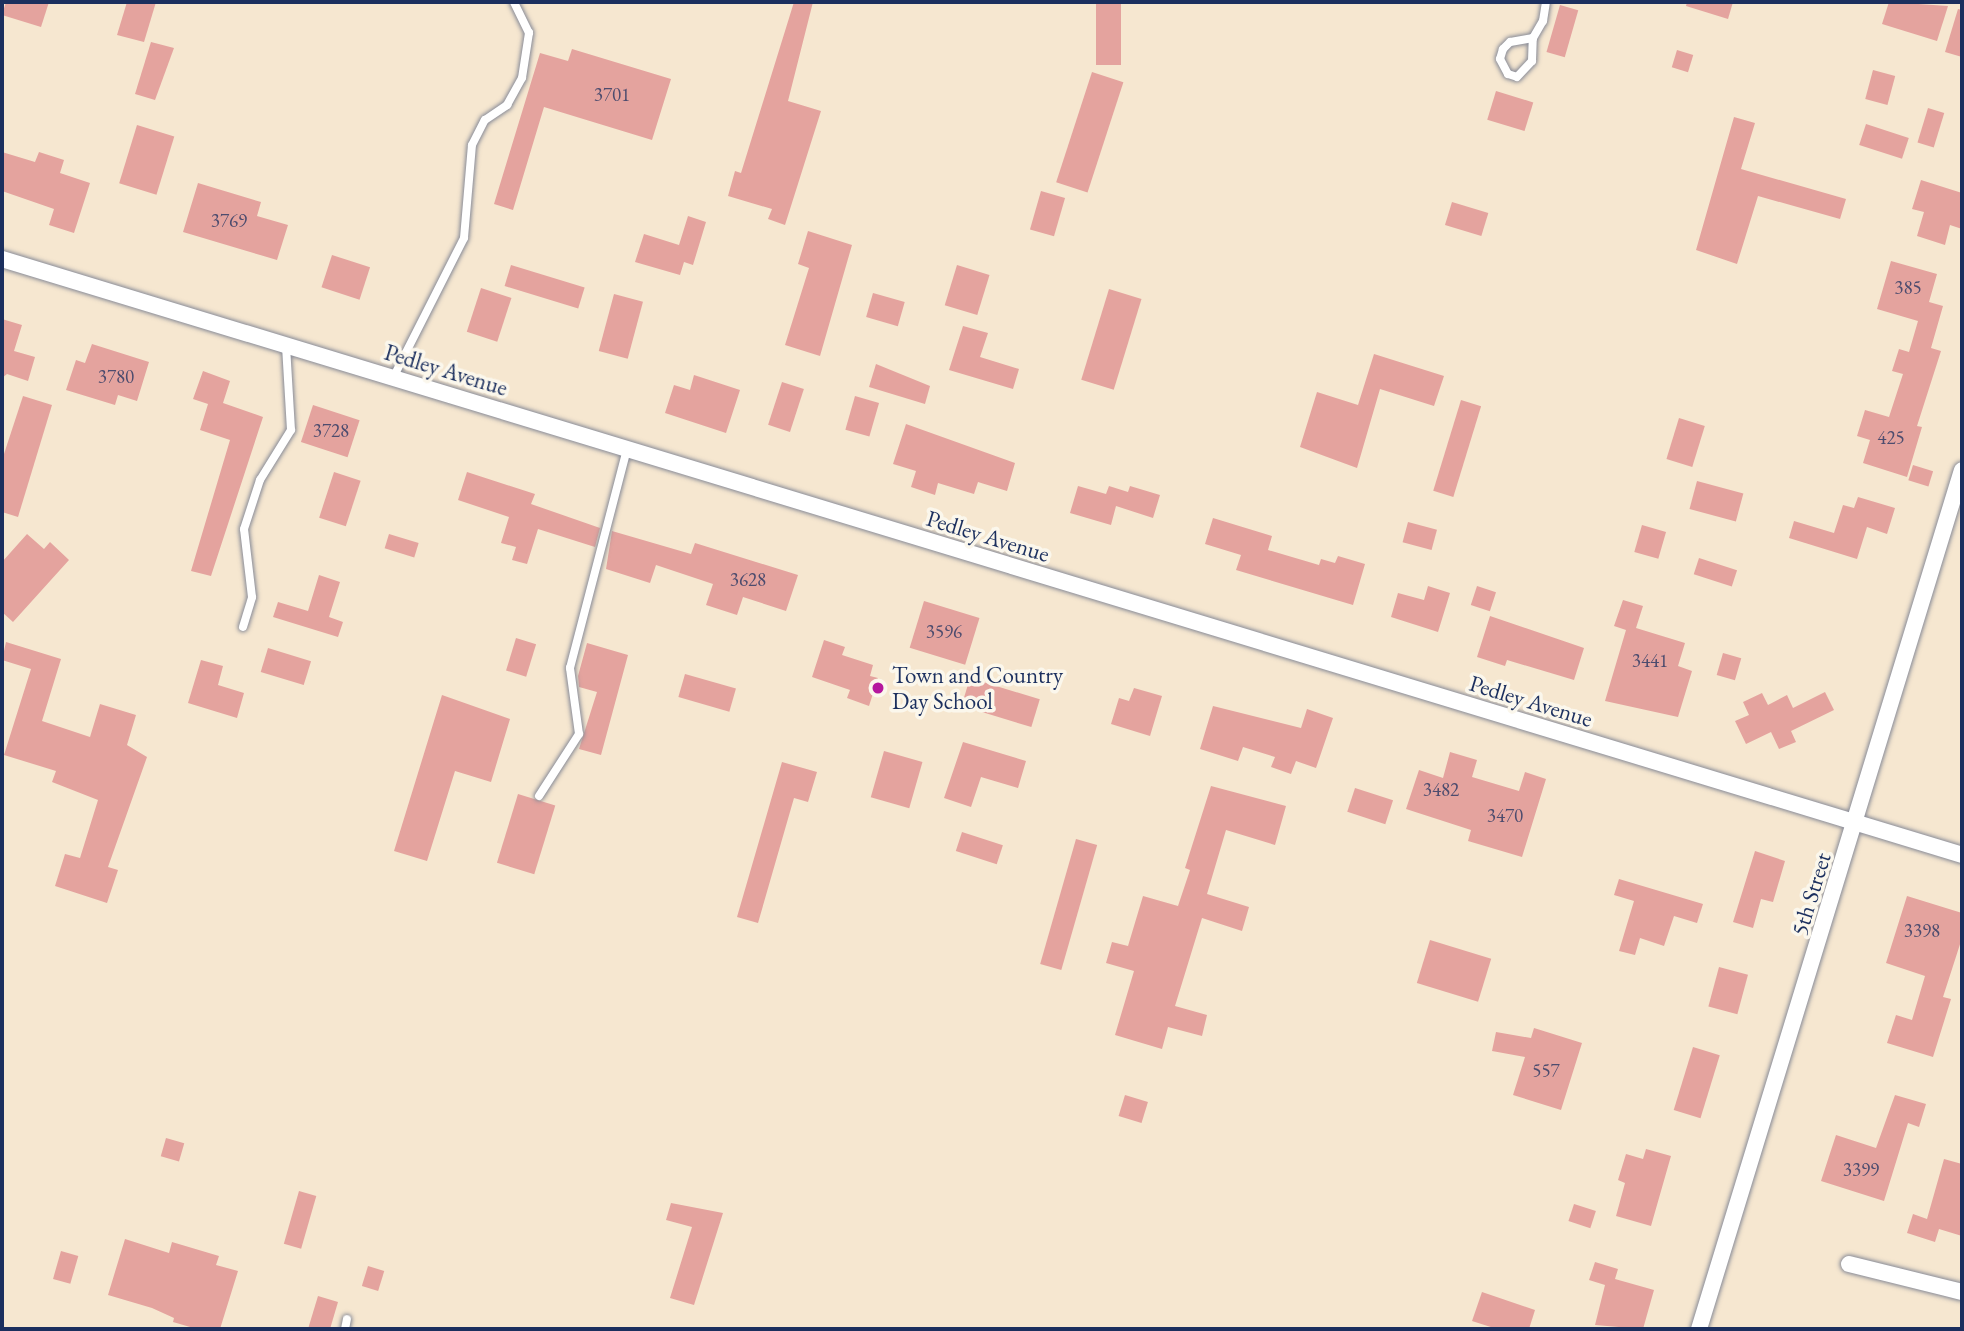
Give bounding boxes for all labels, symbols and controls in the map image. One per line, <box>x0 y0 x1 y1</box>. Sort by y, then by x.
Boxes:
house number: 3701 <box>594 84 630 106</box>
house number: 3769 <box>211 210 247 232</box>
house number: 385 <box>1894 277 1922 299</box>
street label: Pedley Avenue <box>381 338 511 402</box>
house number: 3780 <box>98 366 134 388</box>
house number: 3728 <box>313 420 349 442</box>
house number: 425 <box>1877 427 1905 449</box>
street label: Pedley Avenue <box>923 504 1053 568</box>
house number: 3628 <box>730 569 766 591</box>
house number: 3596 <box>926 621 962 643</box>
house number: 3441 <box>1632 650 1668 672</box>
place label: Town and Country Day School <box>892 661 1063 715</box>
street label: Pedley Avenue <box>1466 669 1596 733</box>
marker: Town and Country Day School <box>870 680 886 696</box>
house number: 3482 <box>1423 779 1459 801</box>
house number: 3470 <box>1487 805 1523 827</box>
street label: 5th Street <box>1785 849 1837 939</box>
house number: 3398 <box>1904 920 1940 942</box>
house number: 557 <box>1532 1060 1560 1082</box>
house number: 3399 <box>1843 1159 1879 1181</box>

